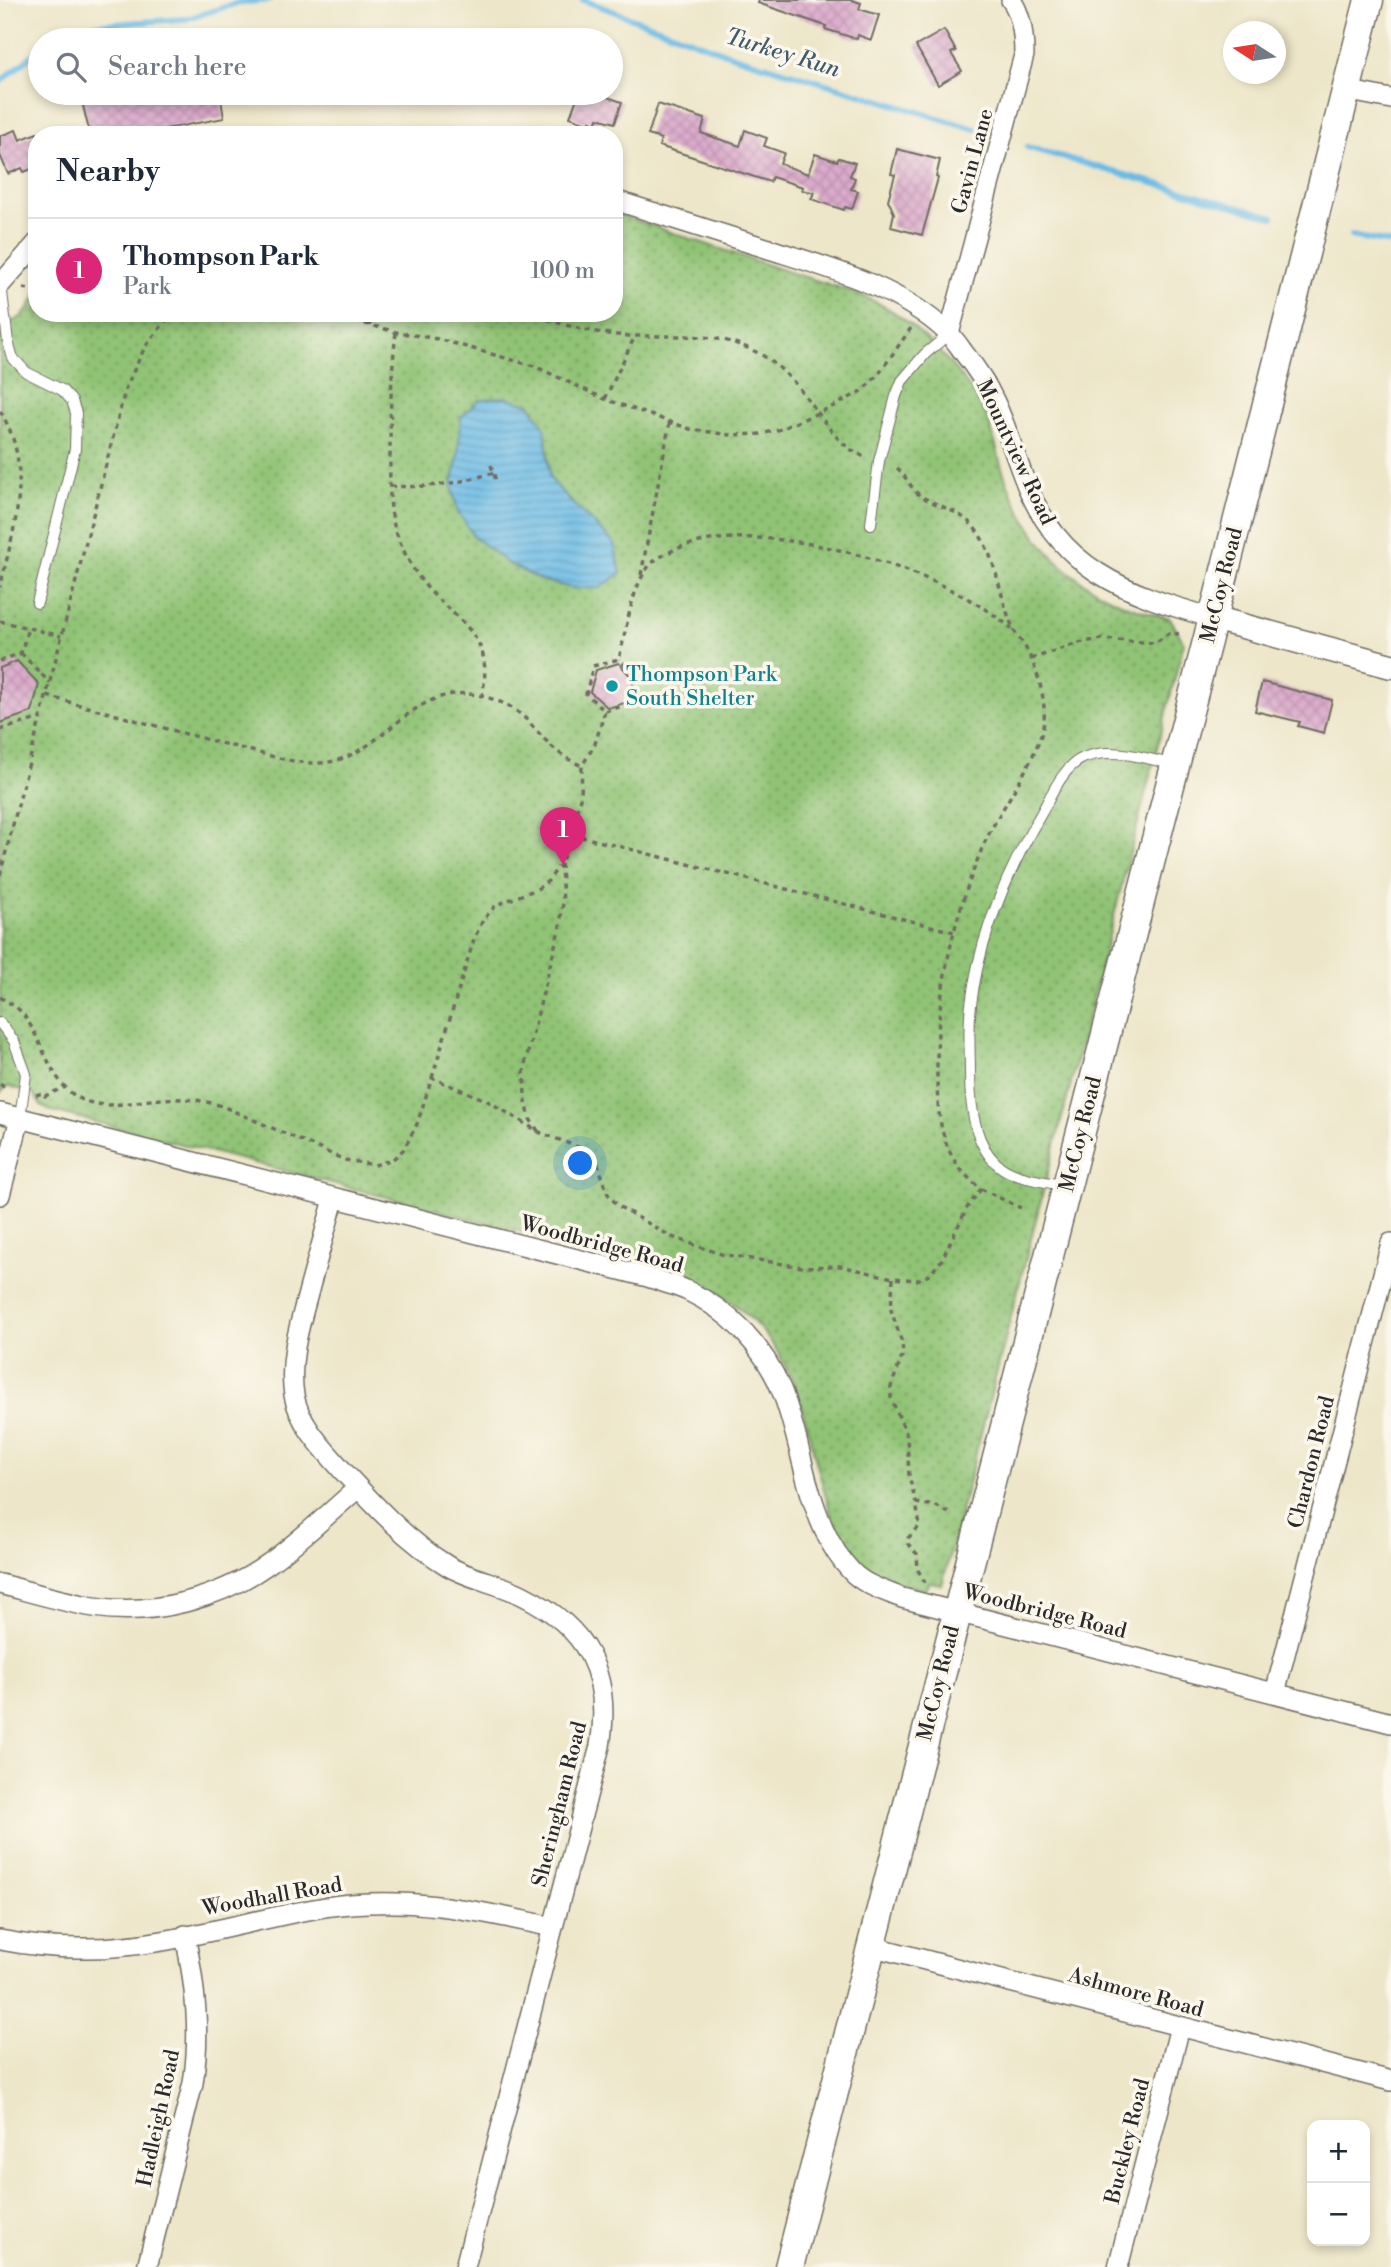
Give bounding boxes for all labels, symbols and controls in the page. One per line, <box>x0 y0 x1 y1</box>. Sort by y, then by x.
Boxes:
north arrow <box>1223 21 1286 84</box>
water label: Turkey Run <box>722 22 844 84</box>
search box <box>28 28 623 105</box>
icon: search <box>52 48 90 86</box>
text: Search here <box>108 51 247 83</box>
street label: Gavin Lane <box>946 106 999 217</box>
text: Nearby <box>56 153 160 191</box>
text: Thompson Park <box>123 241 319 273</box>
text: 1 <box>73 257 85 285</box>
text: 100 m <box>530 257 595 285</box>
text: Park <box>123 273 171 301</box>
street label: Mountview Road <box>970 375 1060 529</box>
street label: McCoy Road <box>1195 525 1249 646</box>
place label: Thompson Park South Shelter <box>626 662 778 712</box>
marker: Thompson Park South Shelter <box>604 678 620 694</box>
pin: 1 <box>540 807 586 865</box>
street label: McCoy Road <box>1054 1074 1108 1195</box>
your location <box>563 1146 597 1180</box>
street label: Woodbridge Road <box>516 1210 686 1279</box>
street label: Chardon Road <box>1283 1393 1341 1531</box>
street label: Woodbridge Road <box>959 1579 1129 1645</box>
street label: McCoy Road <box>912 1623 966 1744</box>
street label: Sheringham Road <box>527 1719 593 1890</box>
street label: Woodhall Road <box>199 1872 344 1922</box>
street label: Ashmore Road <box>1064 1962 1206 2024</box>
street label: Hadleigh Road <box>132 2047 186 2189</box>
street label: Buckley Road <box>1100 2076 1156 2208</box>
map controls <box>1307 2120 1370 2246</box>
button: + <box>1307 2120 1370 2183</box>
button: − <box>1307 2183 1370 2246</box>

